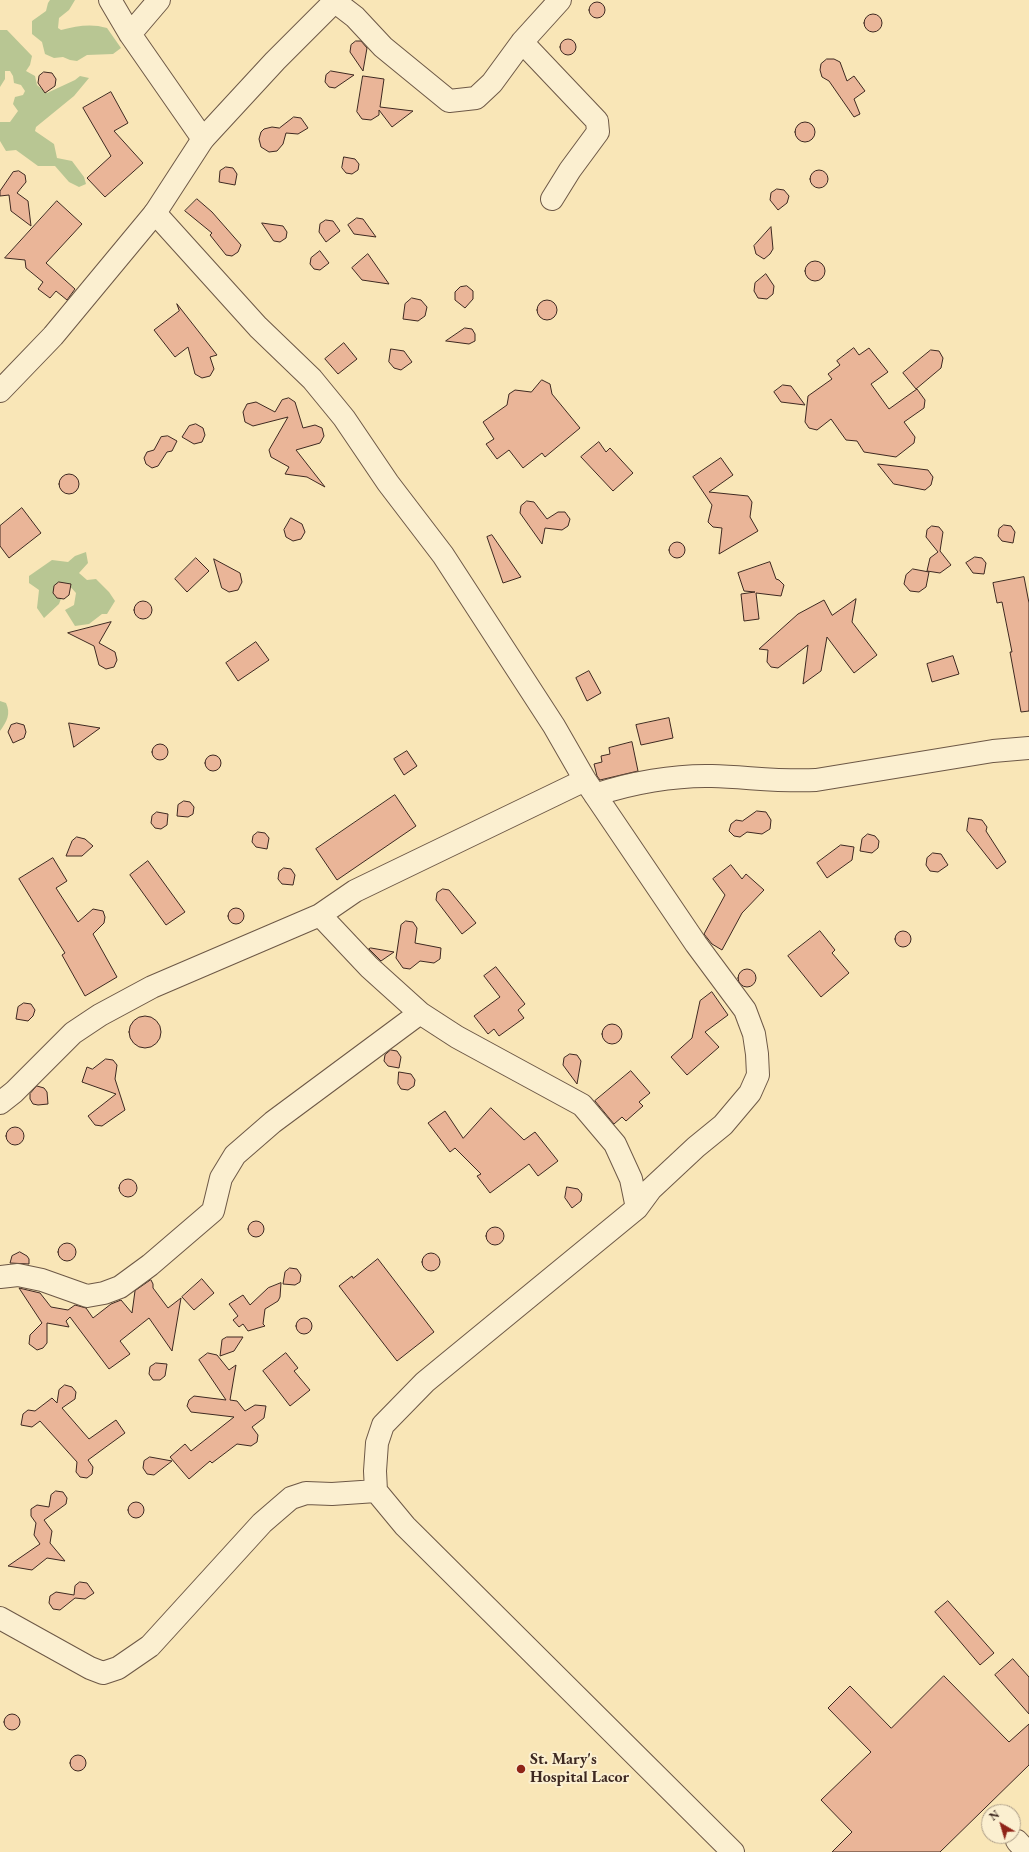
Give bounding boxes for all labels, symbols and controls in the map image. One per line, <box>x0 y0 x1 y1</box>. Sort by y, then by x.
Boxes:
place label: St. Mary's Hospital Lacor <box>530 1750 629 1788</box>
marker: St. Mary's Hospital Lacor <box>515 1763 527 1775</box>
north arrow <box>981 1804 1021 1844</box>
text: N <box>986 1807 1002 1824</box>

